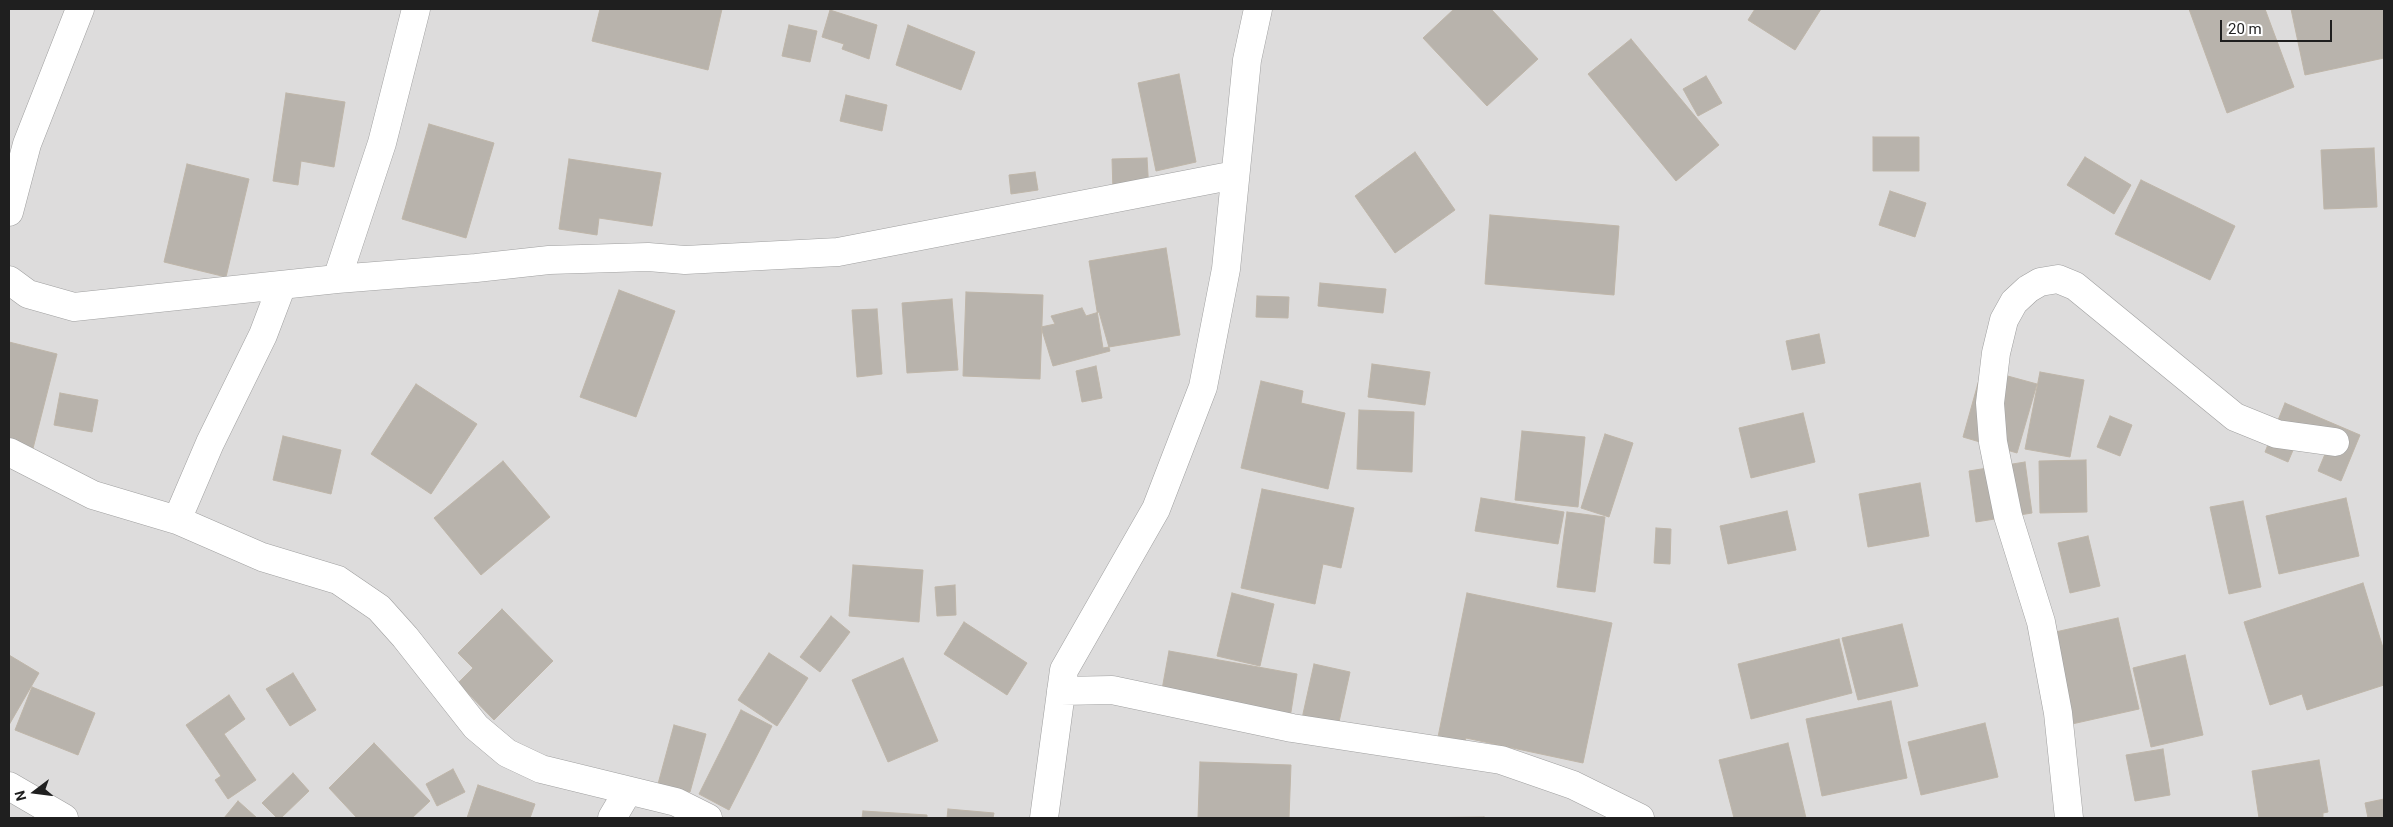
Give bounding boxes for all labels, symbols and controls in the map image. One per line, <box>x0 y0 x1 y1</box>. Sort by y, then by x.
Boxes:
scale bar <box>2223 10 2336 42</box>
text: 20 m <box>2228 20 2262 38</box>
north arrow <box>10 767 60 817</box>
text: N <box>12 789 30 803</box>

